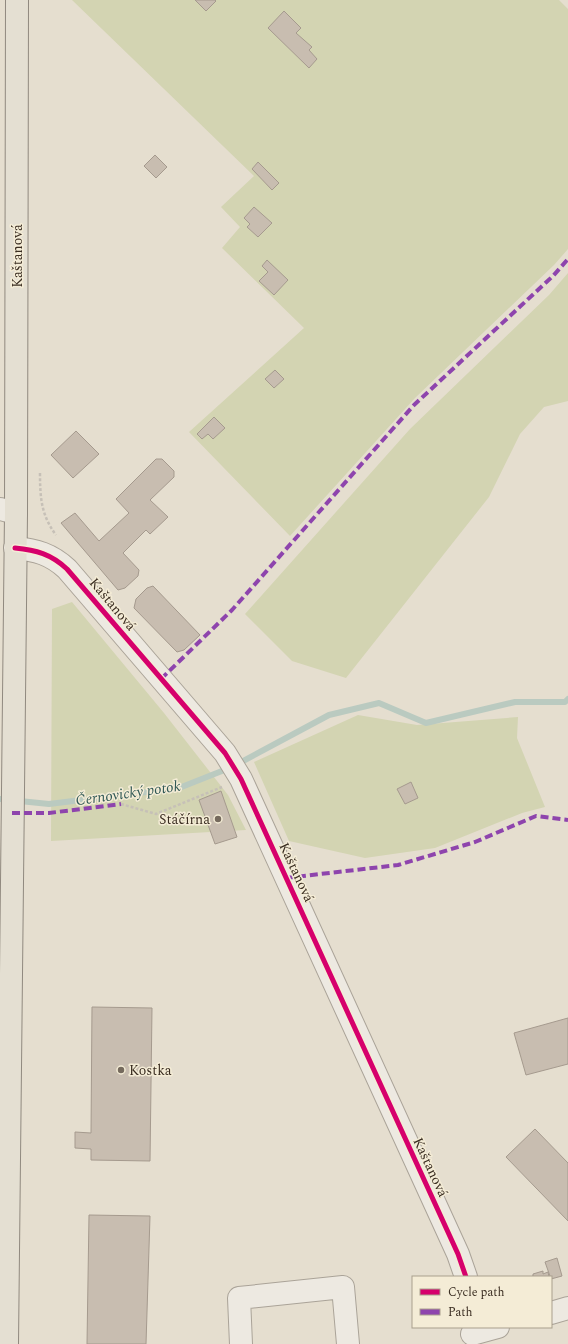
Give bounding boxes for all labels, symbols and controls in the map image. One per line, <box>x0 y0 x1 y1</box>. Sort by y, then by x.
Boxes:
street label: Kaštanová <box>7 224 28 288</box>
street label: Kaštanová <box>84 573 141 636</box>
water label: Černovický potok <box>74 775 182 812</box>
place label: Stáčírna <box>159 809 210 830</box>
marker: Stáčírna <box>213 814 223 824</box>
street label: Kaštanová <box>274 839 320 906</box>
place label: Kostka <box>129 1060 172 1081</box>
marker: Kostka <box>116 1065 126 1075</box>
street label: Kaštanová <box>408 1134 454 1201</box>
legend <box>412 1276 552 1328</box>
text: Cycle path <box>448 1283 505 1302</box>
text: Path <box>448 1303 473 1322</box>

